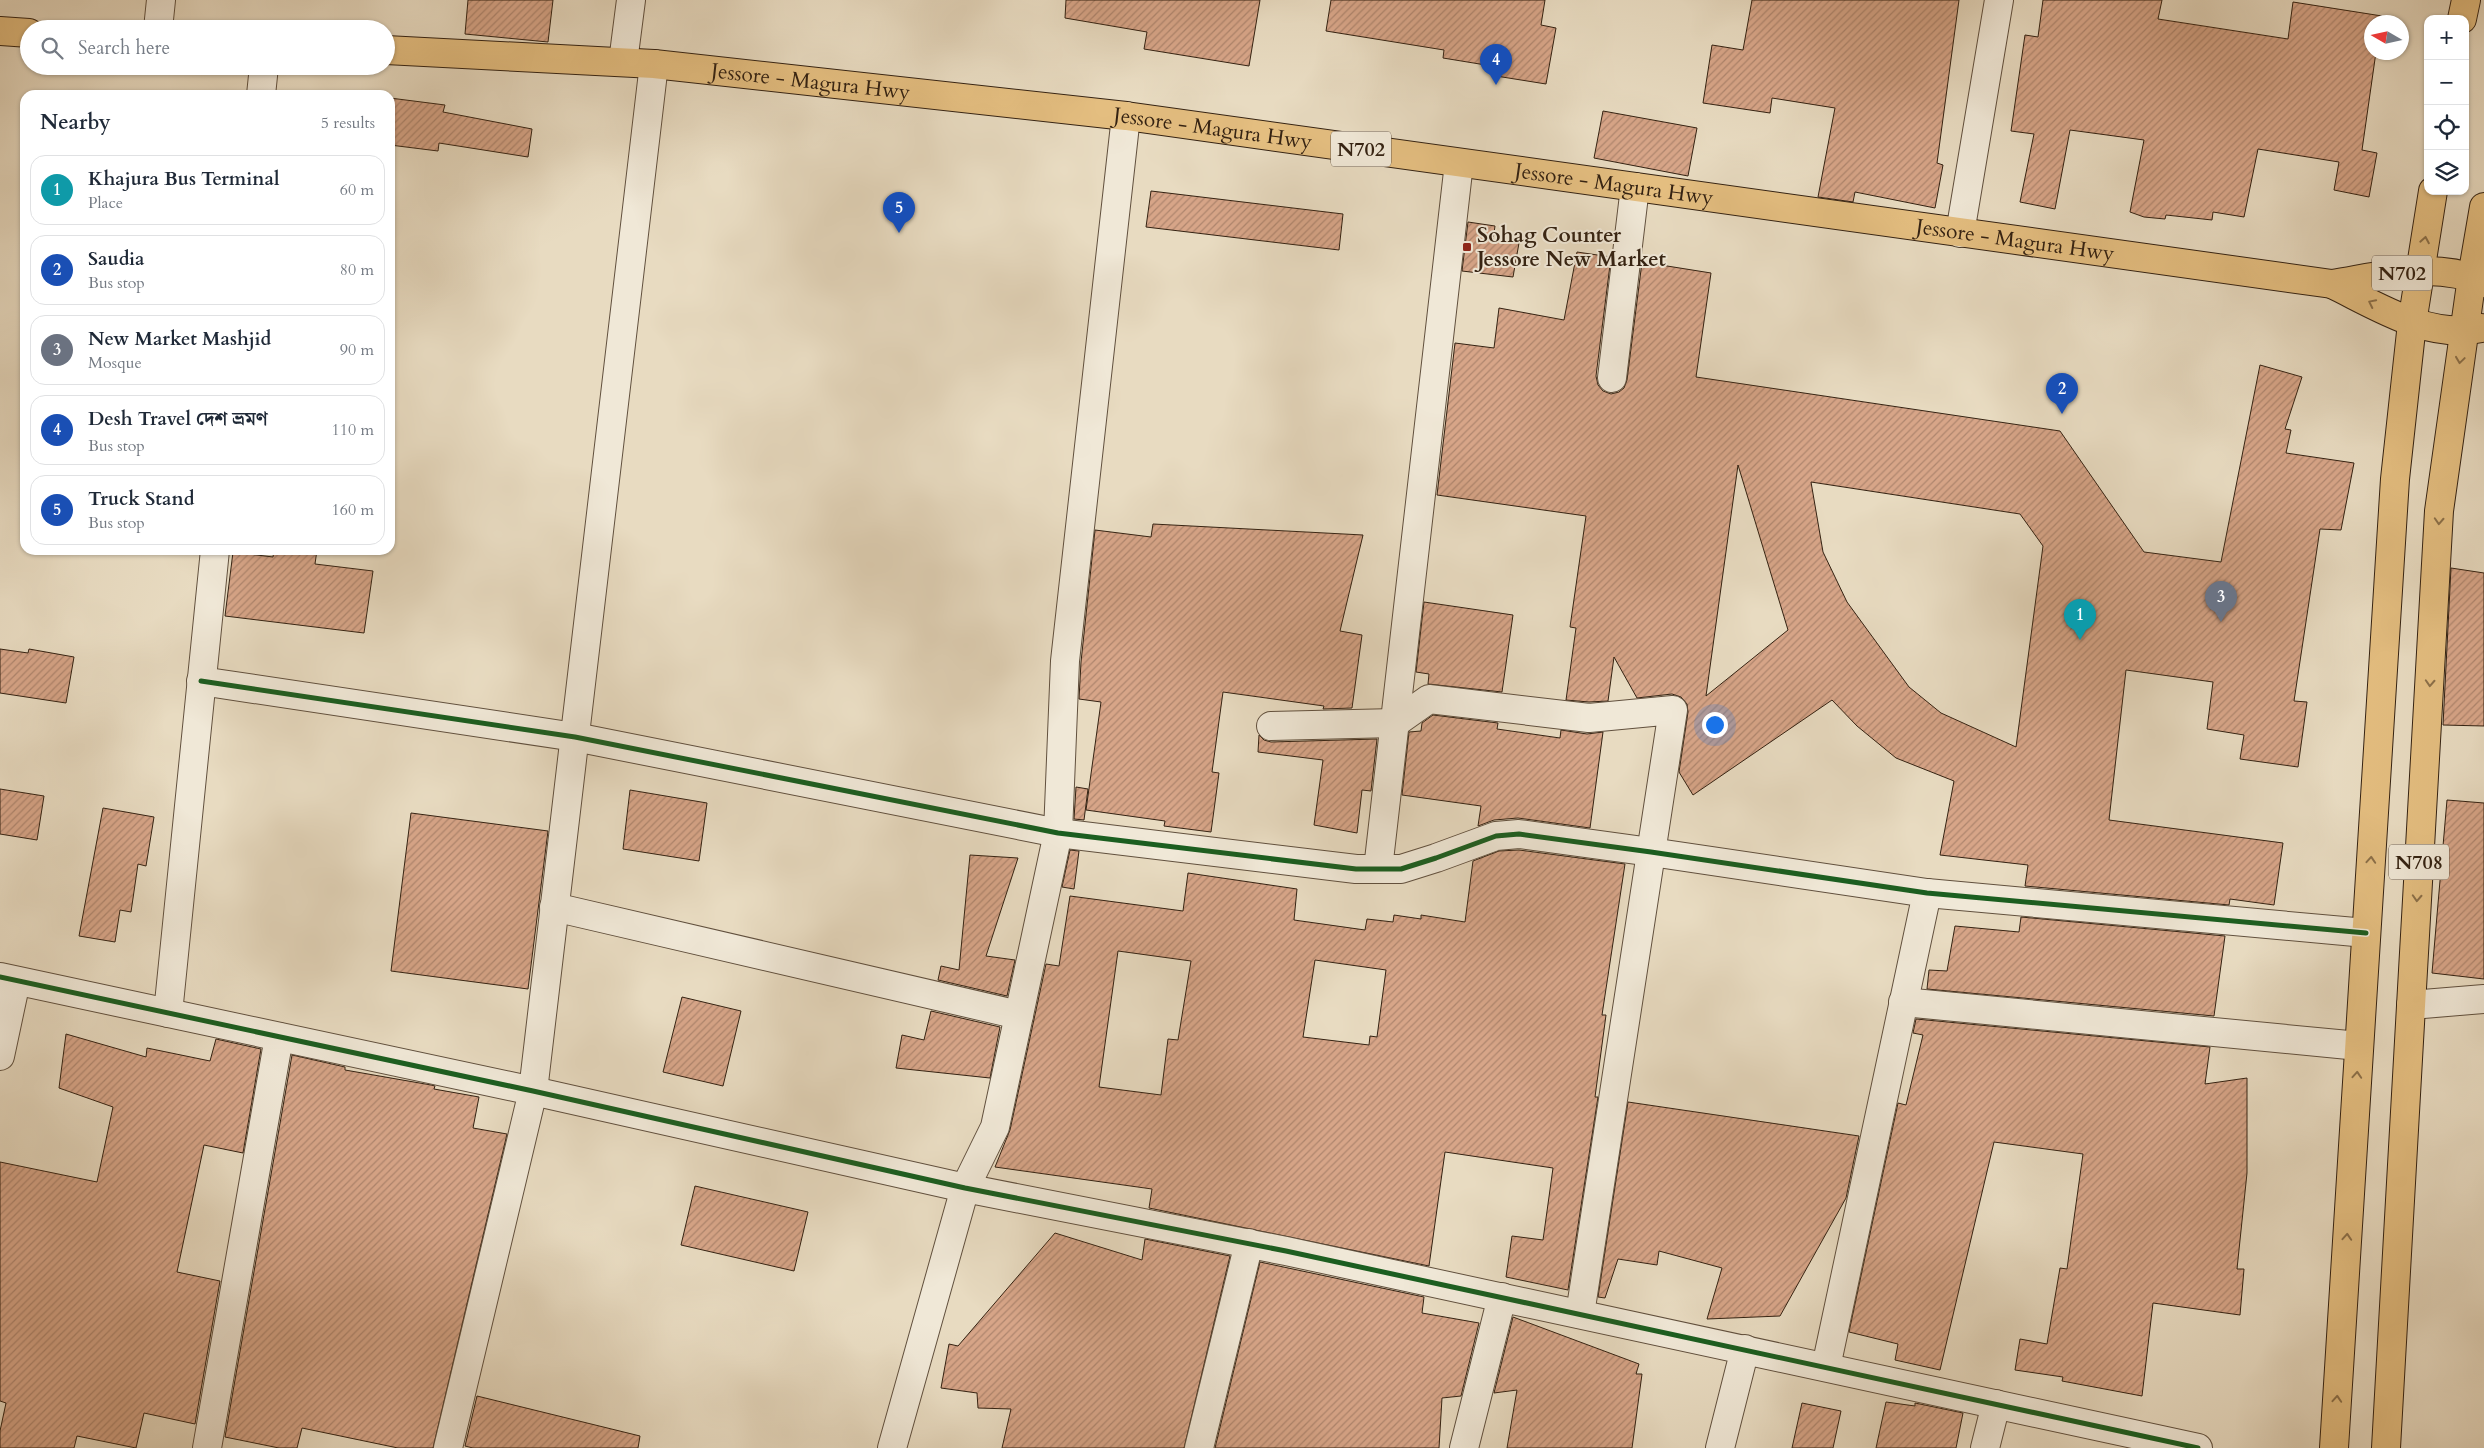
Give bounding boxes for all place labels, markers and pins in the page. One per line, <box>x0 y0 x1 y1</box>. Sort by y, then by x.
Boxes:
pin: 4 <box>1480 44 1512 85</box>
pin: 5 <box>883 192 915 233</box>
place label: Sohag Counter Jessore New Market <box>1474 221 1667 274</box>
marker: Sohag Counter Jessore New Market <box>1461 241 1473 253</box>
pin: 2 <box>2046 373 2078 414</box>
pin: 3 <box>2205 581 2237 622</box>
pin: 1 <box>2064 599 2096 640</box>

